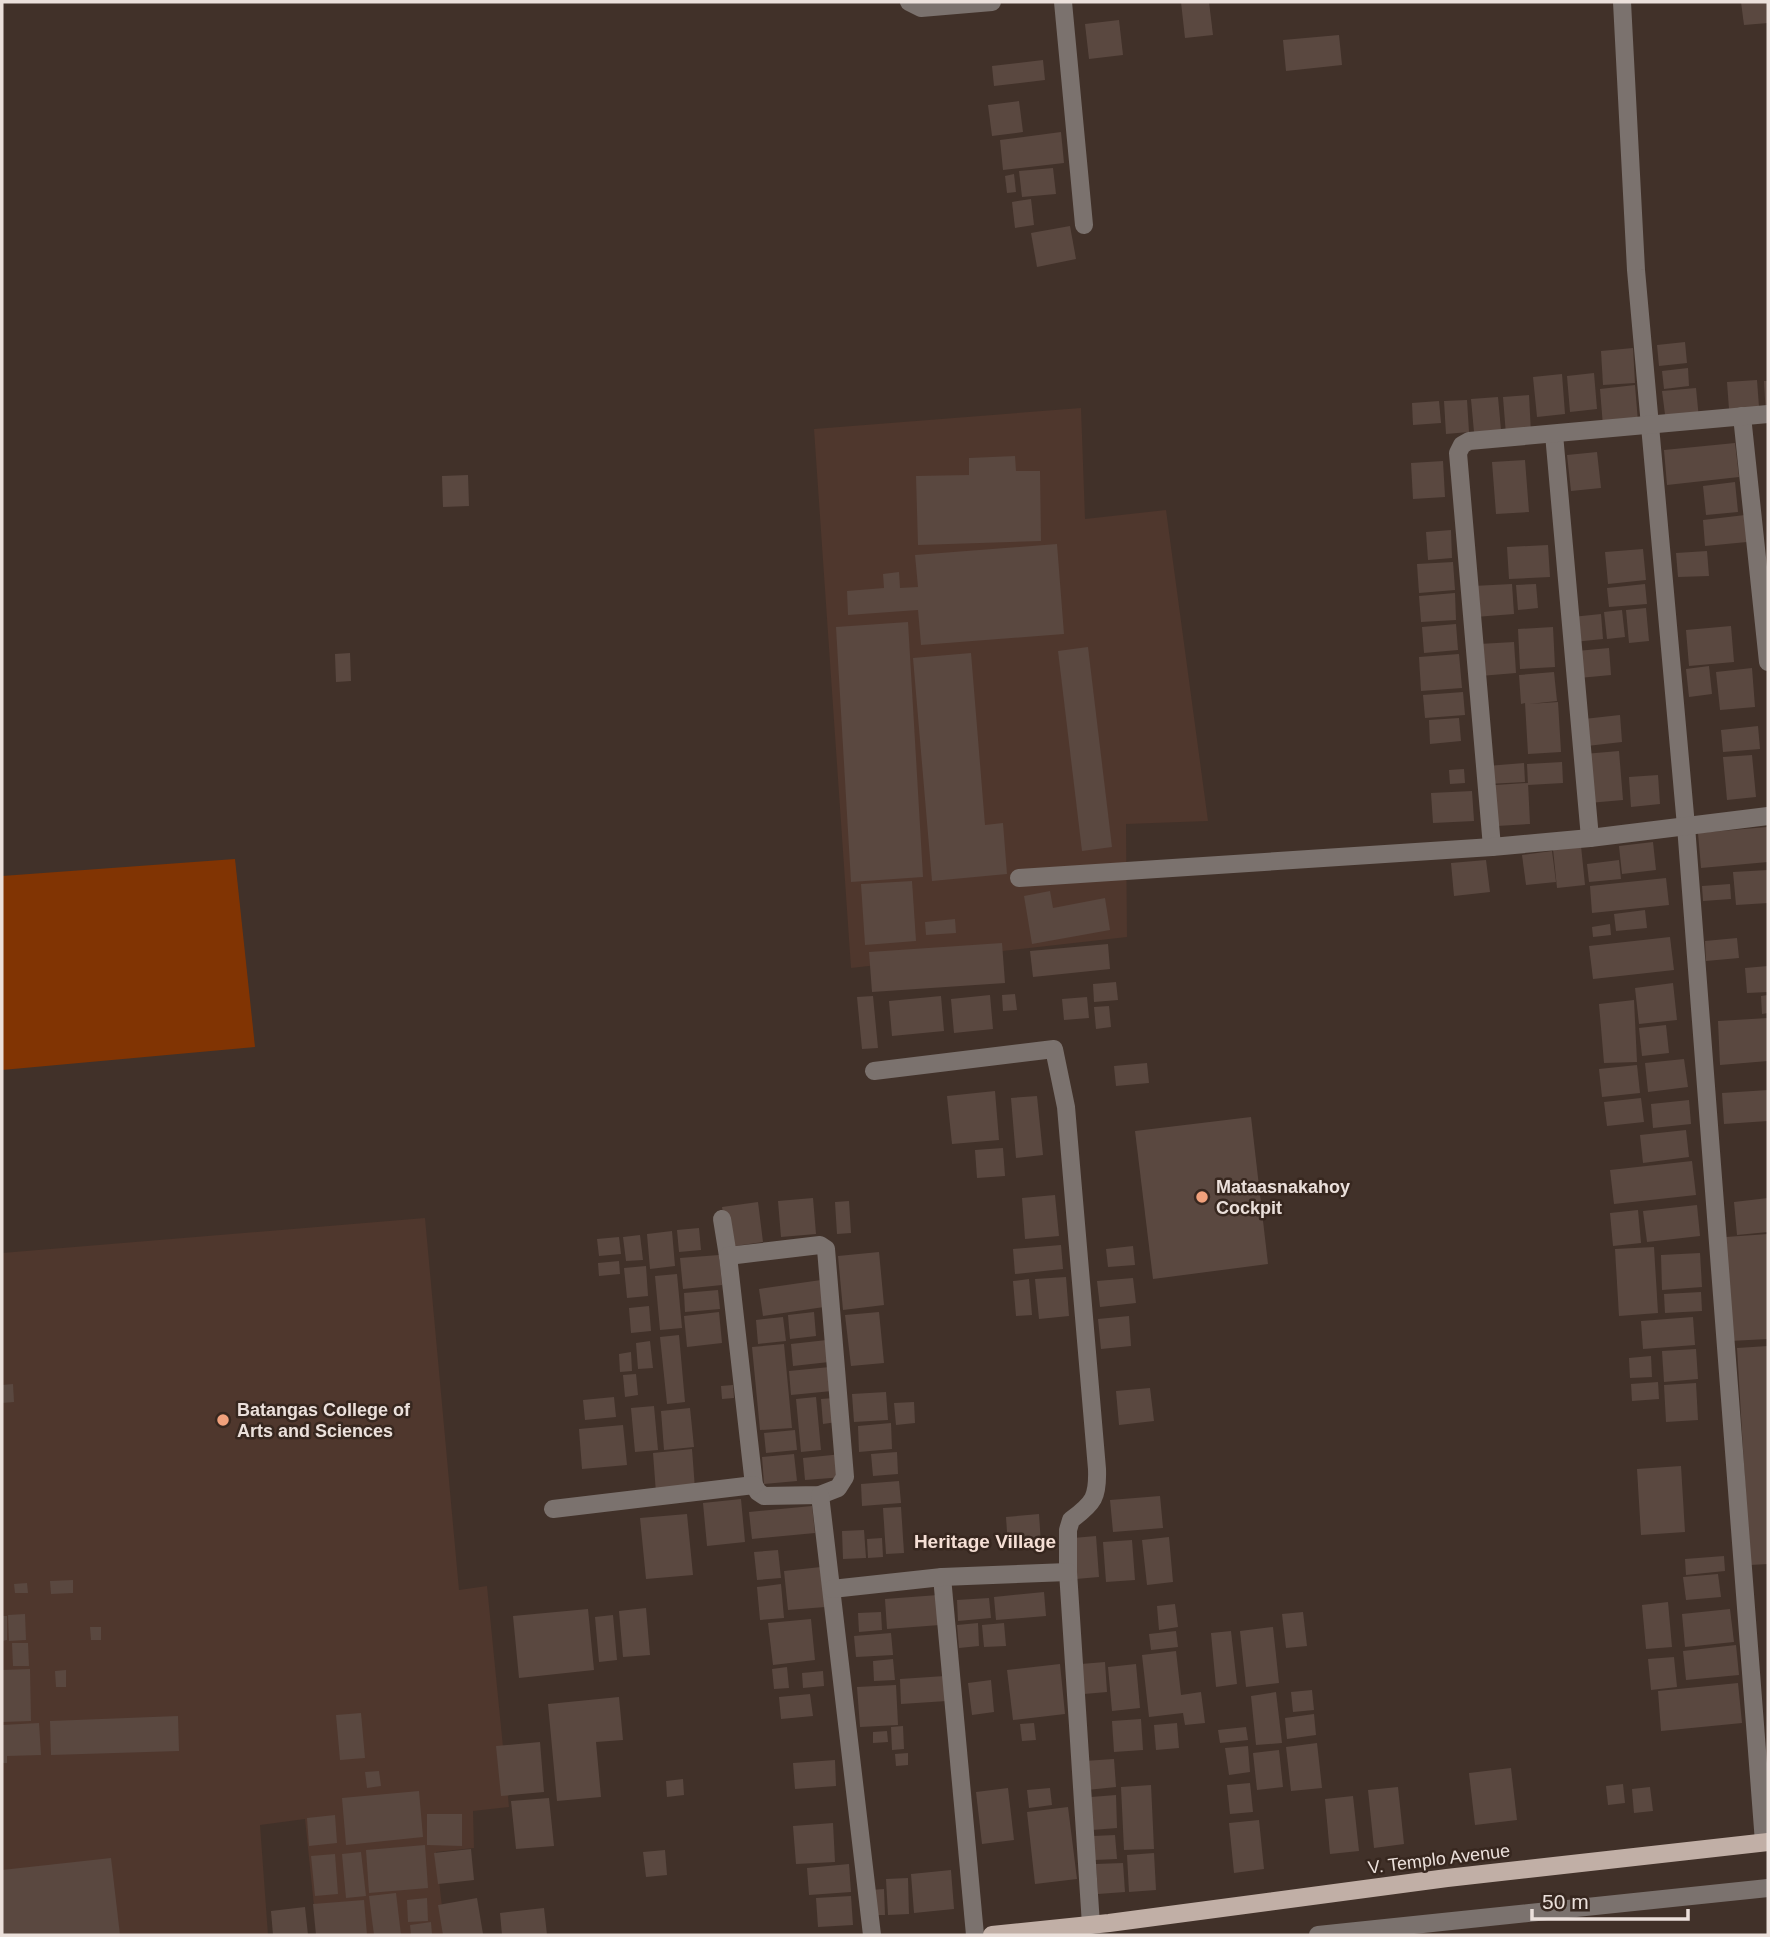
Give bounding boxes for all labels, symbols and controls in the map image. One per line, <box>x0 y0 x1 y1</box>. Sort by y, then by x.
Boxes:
place label: Mataasnakahoy Cockpit <box>1216 1177 1350 1218</box>
marker: Mataasnakahoy Cockpit <box>1194 1189 1210 1205</box>
place label: Batangas College of Arts and Sciences <box>237 1400 411 1441</box>
marker: Batangas College of Arts and Sciences <box>215 1412 231 1428</box>
district label: Heritage Village <box>914 1531 1056 1552</box>
street label: V. Templo Avenue <box>1367 1840 1511 1878</box>
scale bar <box>1532 1878 1688 1922</box>
text: 50 m <box>1542 1890 1589 1913</box>

